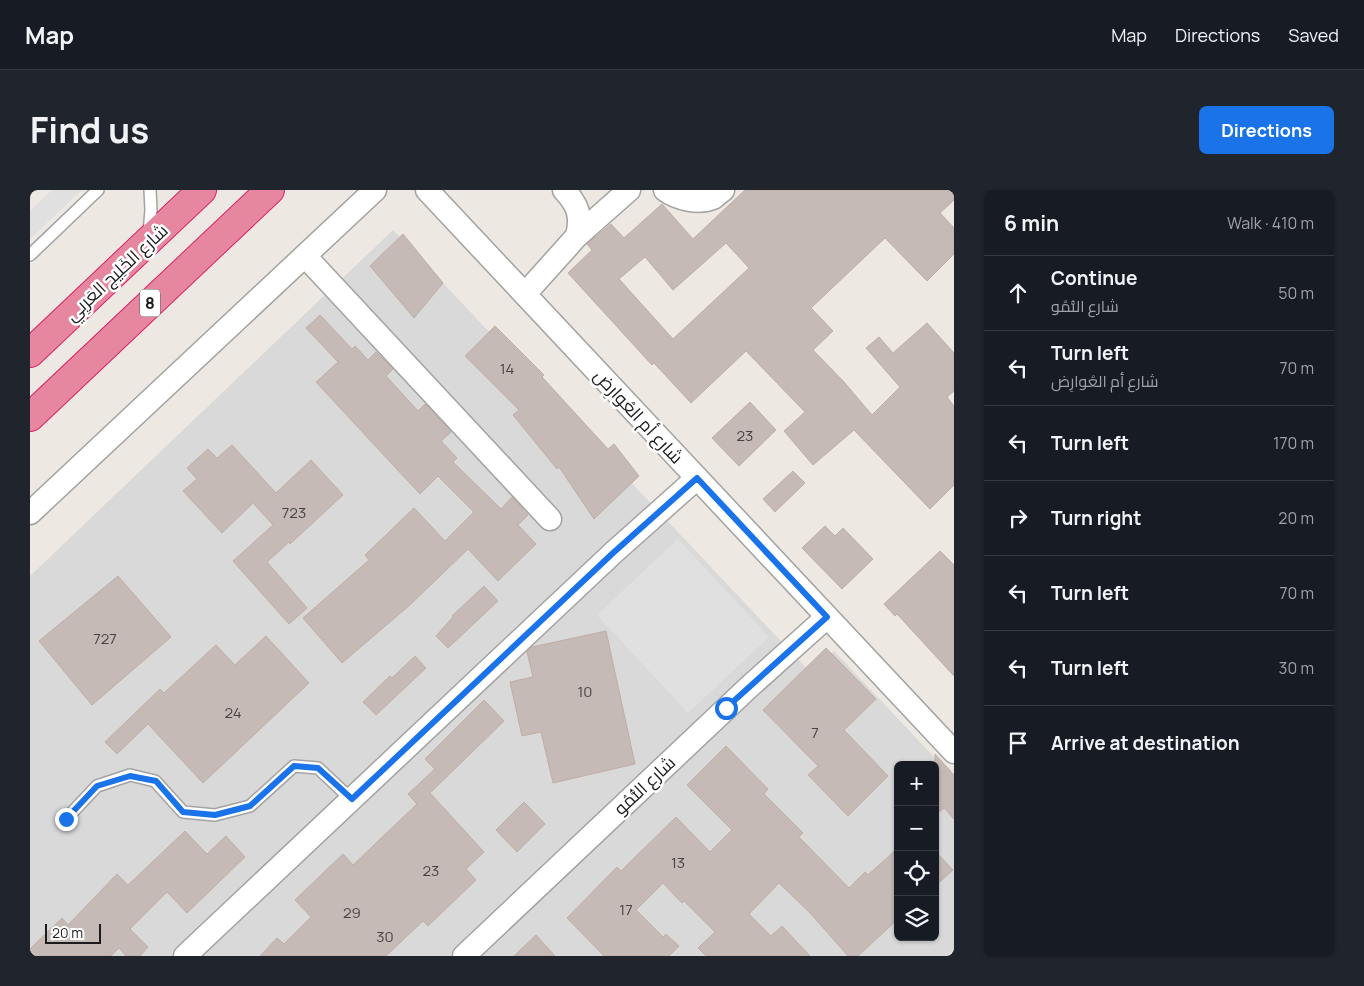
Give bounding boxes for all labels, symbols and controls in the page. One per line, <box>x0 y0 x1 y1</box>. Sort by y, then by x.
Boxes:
text: Map <box>25 18 74 51</box>
text: Map <box>1111 23 1147 47</box>
text: Directions <box>1175 23 1260 47</box>
text: Saved <box>1288 23 1339 47</box>
text: Find us <box>30 106 149 154</box>
button: Directions <box>1199 106 1334 154</box>
text: 6 min <box>1004 209 1059 237</box>
text: Walk · 410 m <box>1227 212 1314 234</box>
street label: شارع الخَلِيج العَربِي <box>59 218 175 328</box>
text: Continue <box>1051 265 1137 291</box>
icon: ahead <box>1004 279 1032 307</box>
text: 50 m <box>1278 282 1314 304</box>
road number: 8 <box>140 290 160 316</box>
text: شارع النُّمُو <box>1051 295 1119 317</box>
text: Turn left <box>1051 340 1129 366</box>
icon: left <box>1004 354 1032 382</box>
text: 70 m <box>1279 357 1314 379</box>
house number: 14 <box>500 358 514 379</box>
street label: شارع أم العُوارِض <box>588 364 689 469</box>
text: شارع أم العُوارِض <box>1051 370 1158 392</box>
house number: 23 <box>737 425 753 446</box>
icon: left <box>1004 429 1032 457</box>
text: Turn left <box>1051 430 1129 456</box>
text: 170 m <box>1273 432 1314 454</box>
house number: 723 <box>282 502 306 523</box>
icon: right <box>1004 504 1032 532</box>
text: Turn right <box>1051 505 1141 531</box>
text: 20 m <box>1278 507 1314 529</box>
icon: left <box>1004 579 1032 607</box>
text: Turn left <box>1051 580 1129 606</box>
text: 70 m <box>1279 582 1314 604</box>
house number: 727 <box>93 628 117 649</box>
icon: left <box>1004 654 1032 682</box>
text: Turn left <box>1051 655 1129 681</box>
text: 30 m <box>1279 657 1314 679</box>
house number: 10 <box>578 681 593 702</box>
route start <box>715 697 738 720</box>
house number: 24 <box>224 702 242 723</box>
house number: 7 <box>811 722 819 743</box>
icon: arrive <box>1004 729 1032 757</box>
text: Arrive at destination <box>1051 730 1240 756</box>
street label: شارع النُّمُو <box>608 750 681 820</box>
map controls <box>894 761 939 941</box>
button: + <box>894 761 939 806</box>
button: − <box>894 806 939 851</box>
route end <box>55 808 78 831</box>
button: locate <box>894 851 939 896</box>
house number: 13 <box>671 852 685 873</box>
house number: 23 <box>423 860 439 881</box>
button: layers <box>894 896 939 941</box>
house number: 17 <box>619 899 633 920</box>
house number: 29 <box>343 902 361 923</box>
scale bar <box>45 921 101 944</box>
text: 20 m <box>52 923 83 942</box>
house number: 30 <box>376 926 394 947</box>

